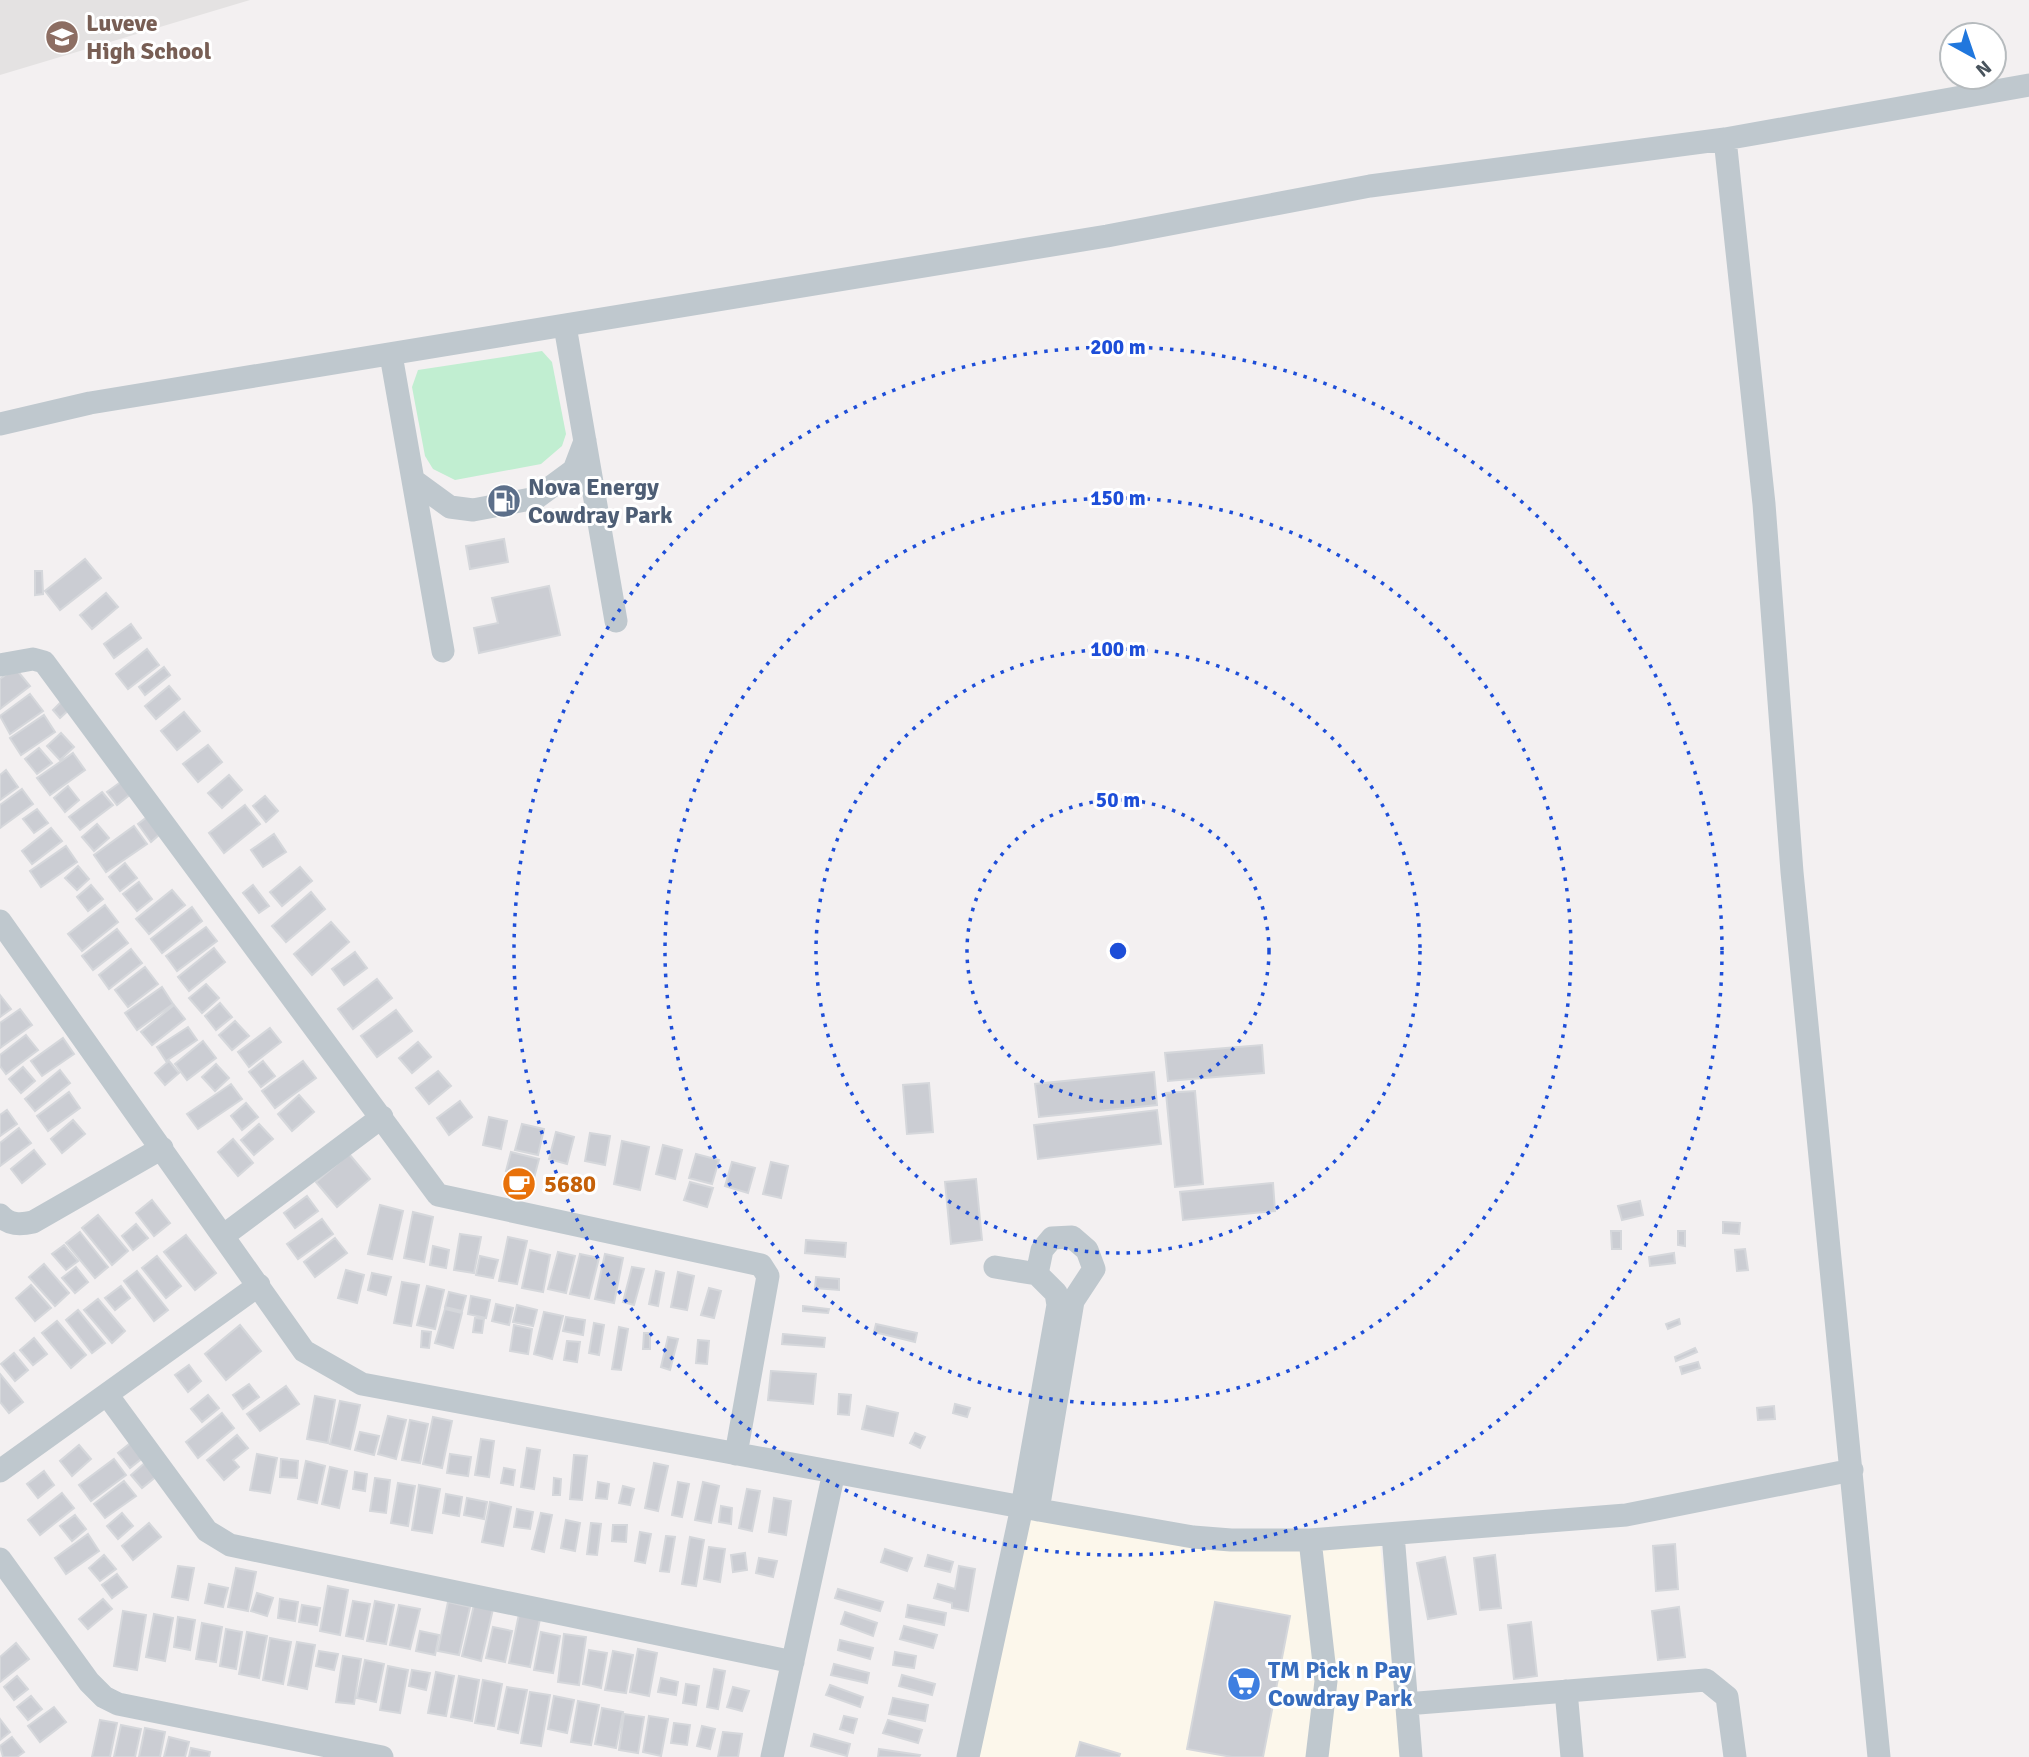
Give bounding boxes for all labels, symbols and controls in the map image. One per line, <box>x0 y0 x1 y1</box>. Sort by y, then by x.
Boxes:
place label: Luveve High School <box>86 8 212 66</box>
school or university icon: Luveve High School <box>43 18 81 56</box>
north arrow <box>1938 21 2008 91</box>
text: N <box>1971 55 1996 82</box>
text: 200 m <box>1090 334 1146 360</box>
place label: Nova Energy Cowdray Park <box>528 472 673 530</box>
fuel station icon: Nova Energy Cowdray Park <box>485 482 523 520</box>
text: 150 m <box>1090 485 1146 511</box>
text: 100 m <box>1090 636 1146 662</box>
text: 50 m <box>1096 787 1140 813</box>
centre of rings <box>1106 939 1130 963</box>
cafe icon: 5680 <box>500 1165 538 1203</box>
place label: 5680 <box>544 1169 596 1199</box>
place label: TM Pick n Pay Cowdray Park <box>1268 1655 1413 1713</box>
supermarket icon: TM Pick n Pay Cowdray Park <box>1225 1665 1263 1703</box>

